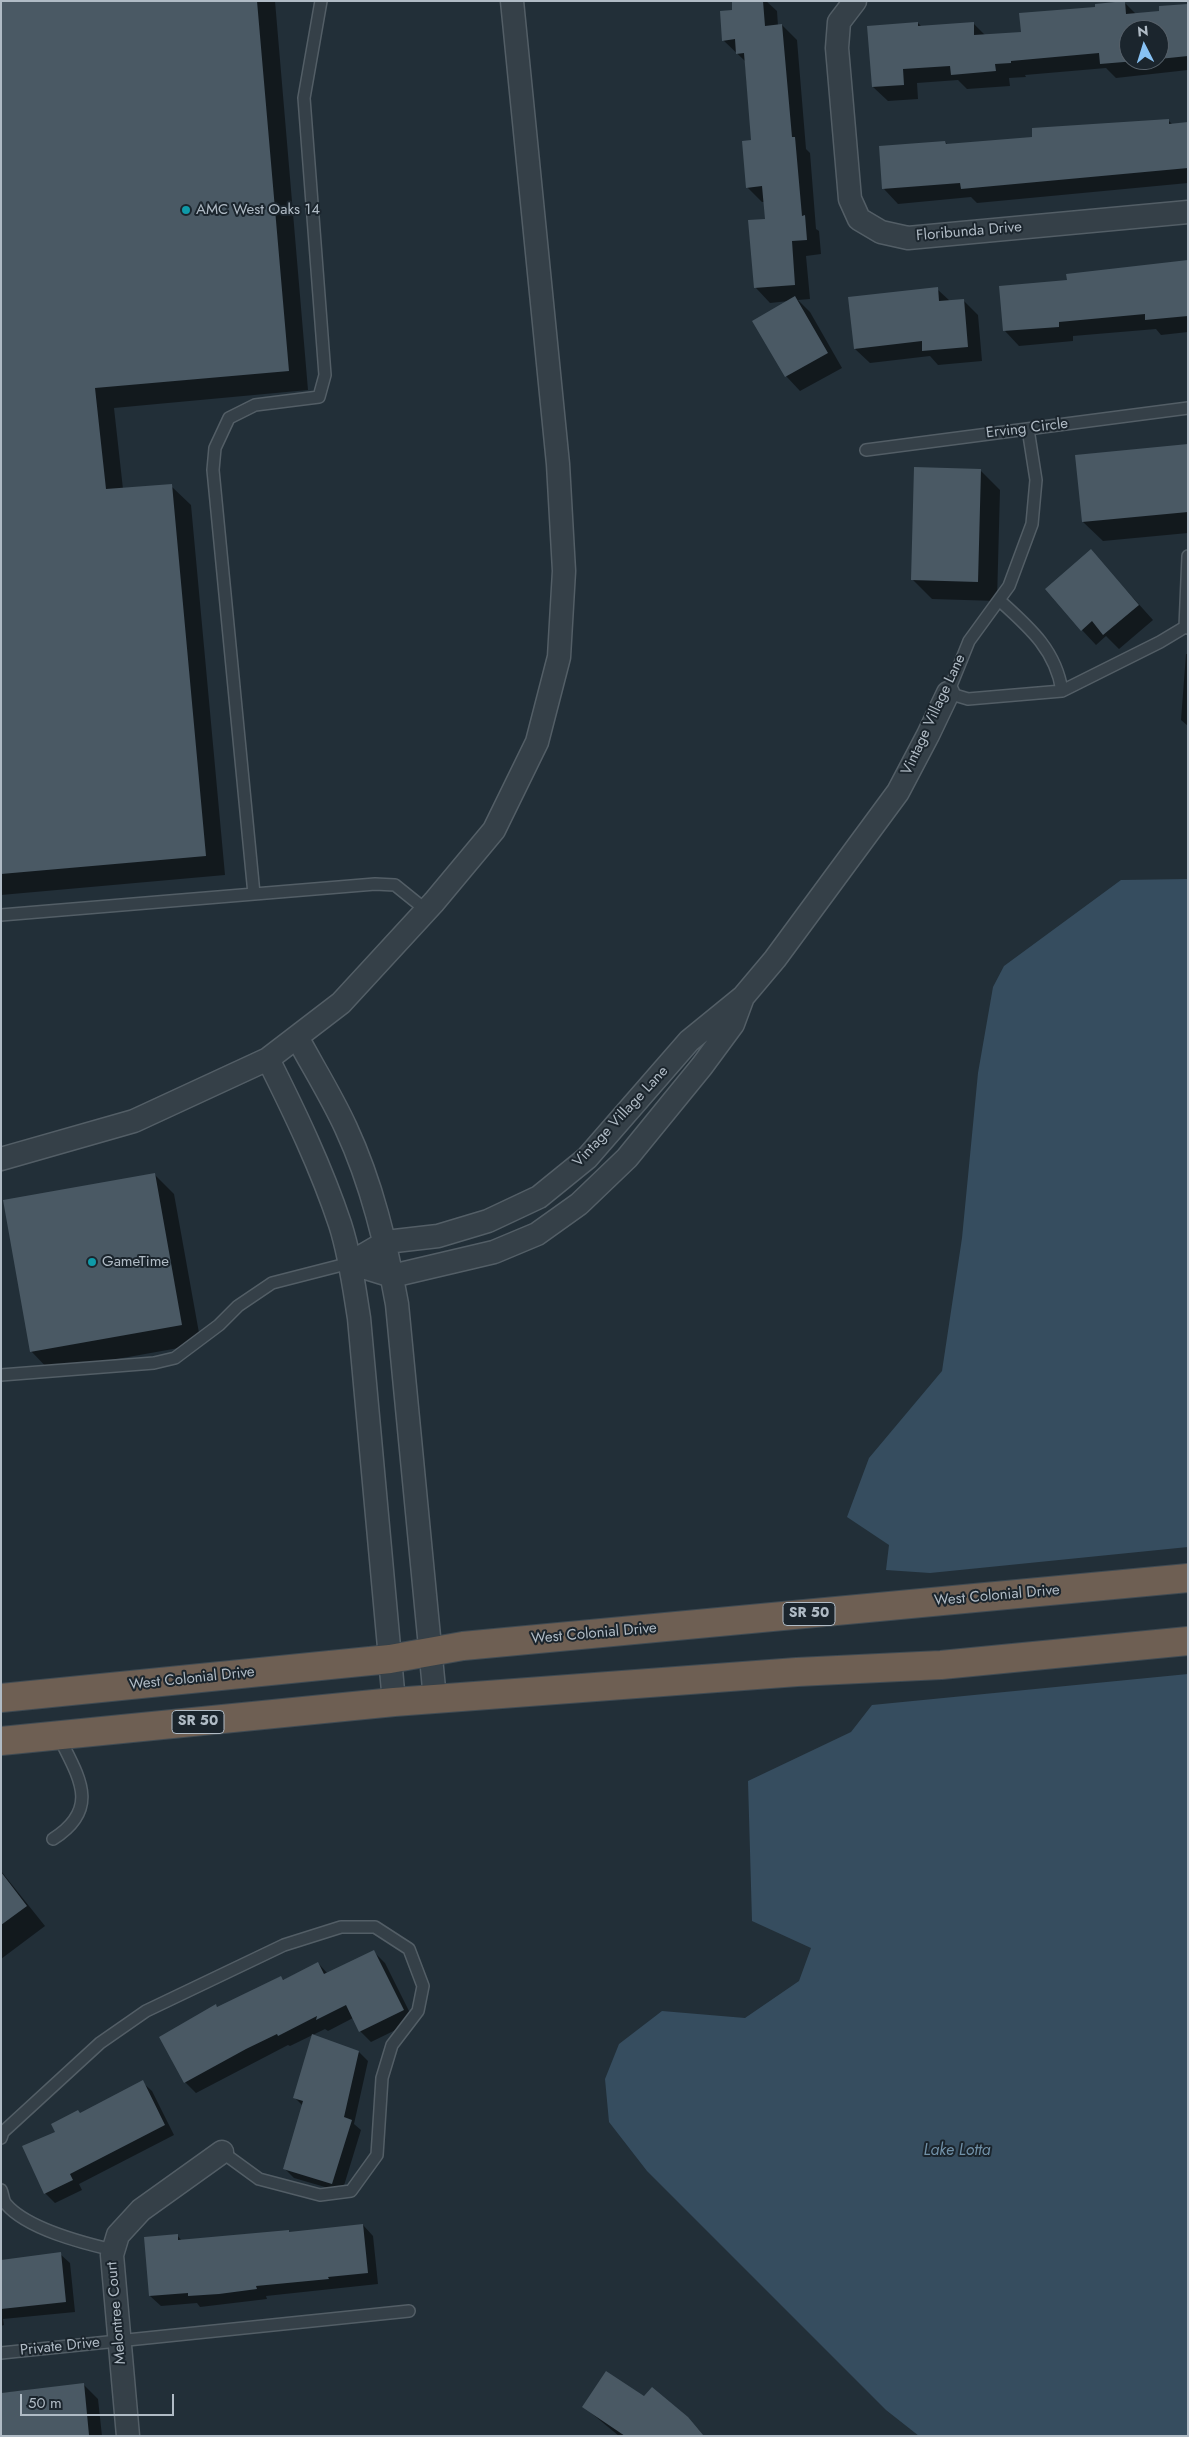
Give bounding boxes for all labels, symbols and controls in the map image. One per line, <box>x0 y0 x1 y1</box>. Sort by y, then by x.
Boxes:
north arrow <box>1119 20 1169 70</box>
text: N <box>1136 21 1149 42</box>
place label: AMC West Oaks 14 <box>196 201 320 219</box>
marker: AMC West Oaks 14 <box>180 204 192 216</box>
street label: Floribunda Drive <box>915 218 1023 246</box>
street label: Erving Circle <box>985 415 1069 443</box>
street label: Vintage Village Lane <box>898 652 970 778</box>
street label: Vintage Village Lane <box>570 1063 672 1171</box>
place label: GameTime <box>102 1253 169 1271</box>
marker: GameTime <box>86 1256 98 1268</box>
street label: West Colonial Drive <box>934 1582 1060 1610</box>
road number: SR 50 <box>783 1602 835 1626</box>
street label: West Colonial Drive <box>531 1620 657 1648</box>
street label: West Colonial Drive <box>128 1663 256 1695</box>
road number: SR 50 <box>172 1710 224 1734</box>
water label: Lake Lotta <box>923 2141 991 2161</box>
street label: Melontree Court <box>104 2261 130 2365</box>
street label: Private Drive <box>19 2334 101 2360</box>
scale bar <box>22 2384 176 2416</box>
text: 50 m <box>28 2392 62 2414</box>

